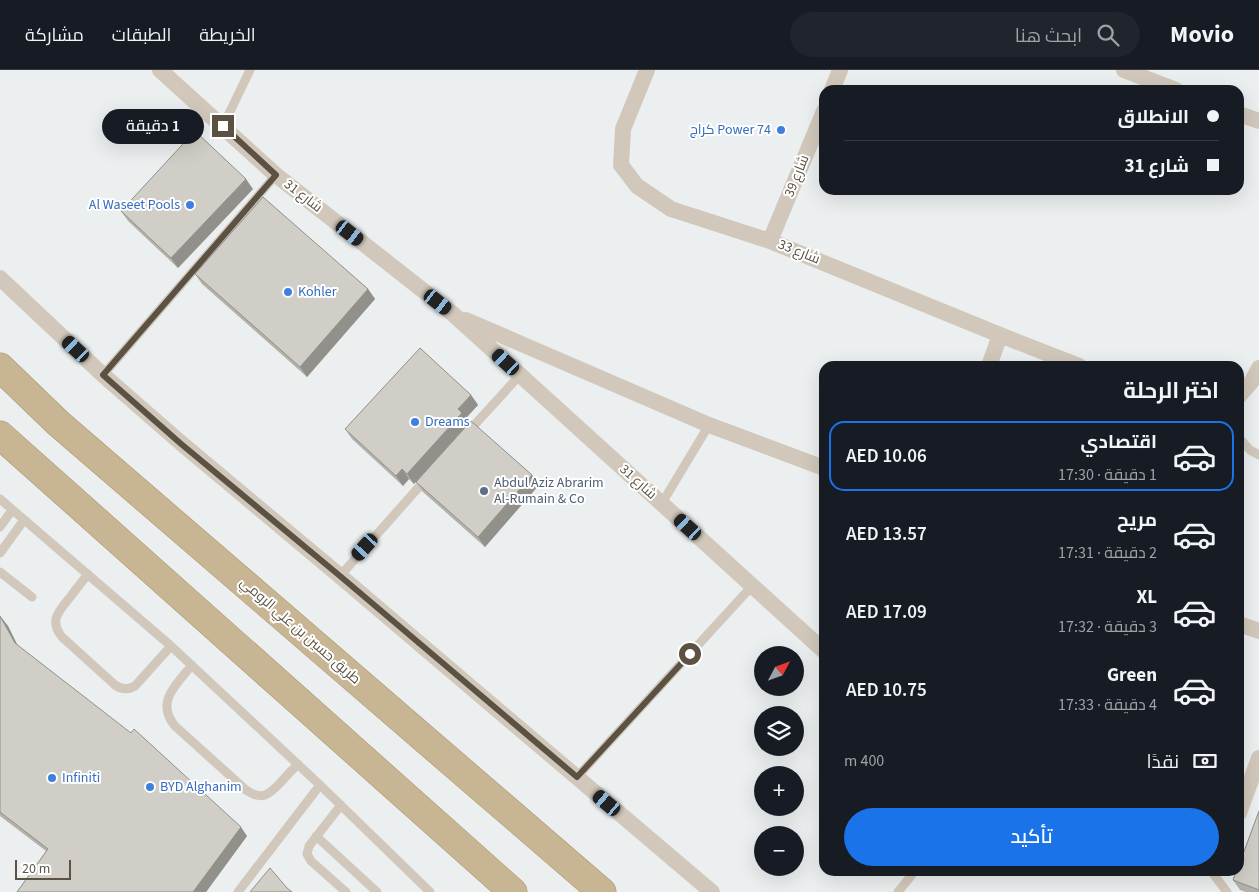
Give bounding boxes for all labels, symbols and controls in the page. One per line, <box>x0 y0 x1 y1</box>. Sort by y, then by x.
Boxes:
search box <box>790 12 1140 57</box>
text: Movio <box>1170 17 1234 52</box>
icon: search <box>1094 21 1122 49</box>
text: مشاركة <box>25 23 84 48</box>
text: الطبقات <box>112 23 171 48</box>
text: الخريطة <box>199 23 256 48</box>
text: ابحث هنا <box>1015 23 1082 50</box>
text: الانطلاق <box>1118 104 1189 131</box>
callout: 1 دقيقة <box>103 108 206 144</box>
text: 1 دقيقة <box>126 115 180 137</box>
route end <box>212 115 234 137</box>
place label: كراج Power 74 <box>690 120 771 140</box>
marker: كراج Power 74 <box>775 124 787 136</box>
street label: شارع 39 <box>780 152 814 200</box>
text: شارع 31 <box>1124 153 1189 180</box>
street label: شارع 31 <box>280 175 326 217</box>
place label: Al Waseet Pools <box>89 195 180 215</box>
marker: Al Waseet Pools <box>184 199 196 211</box>
car <box>333 218 366 248</box>
street label: شارع 33 <box>775 235 823 269</box>
place label: Kohler <box>298 282 337 302</box>
marker: Kohler <box>282 286 294 298</box>
car <box>421 287 454 317</box>
car <box>59 333 92 365</box>
car <box>489 346 522 378</box>
text: اختر الرحلة <box>1123 375 1219 407</box>
place label: Dreams <box>425 412 470 432</box>
marker: Dreams <box>409 416 421 428</box>
text: اقتصادي <box>1081 429 1157 456</box>
icon: car <box>1172 434 1217 479</box>
text: AED 10.06 <box>846 443 927 470</box>
street label: شارع 31 <box>615 460 661 504</box>
text: 1 دقيقة · 17:30 <box>1058 464 1157 486</box>
place label: Abdul Aziz Abrarim Al-Rumain & Co <box>494 473 604 509</box>
marker: Abdul Aziz Abrarim Al-Rumain & Co <box>478 485 490 497</box>
text: مريح <box>1117 507 1157 534</box>
car <box>671 511 704 543</box>
icon: car <box>1172 512 1217 557</box>
text: AED 13.57 <box>846 521 927 548</box>
car <box>349 531 380 563</box>
text: 2 دقيقة · 17:31 <box>1058 542 1157 564</box>
street label: طريق حسين بن علي الرومي <box>235 573 365 690</box>
text: XL <box>1136 584 1157 611</box>
icon: car <box>1172 590 1217 635</box>
text: AED 17.09 <box>846 599 927 626</box>
text: 3 دقيقة · 17:32 <box>1058 616 1157 638</box>
route start <box>679 643 701 665</box>
north arrow <box>754 646 804 696</box>
map controls <box>754 646 804 876</box>
text: Green <box>1107 662 1157 689</box>
icon: car <box>1172 668 1217 713</box>
text: AED 10.75 <box>846 677 927 704</box>
text: 4 دقيقة · 17:33 <box>1058 694 1157 716</box>
button: layers <box>754 706 804 756</box>
icon: cash <box>1191 747 1219 775</box>
text: نقدًا <box>1147 749 1179 776</box>
text: 400 m <box>844 750 884 772</box>
button: + <box>754 766 804 816</box>
place label: Infiniti <box>62 768 100 788</box>
marker: Infiniti <box>46 772 58 784</box>
place label: BYD Alghanim <box>160 777 242 797</box>
marker: BYD Alghanim <box>144 781 156 793</box>
car <box>590 788 623 818</box>
button: تأكيد <box>844 808 1219 866</box>
button: − <box>754 826 804 876</box>
scale bar <box>15 857 71 880</box>
text: 20 m <box>22 859 50 879</box>

